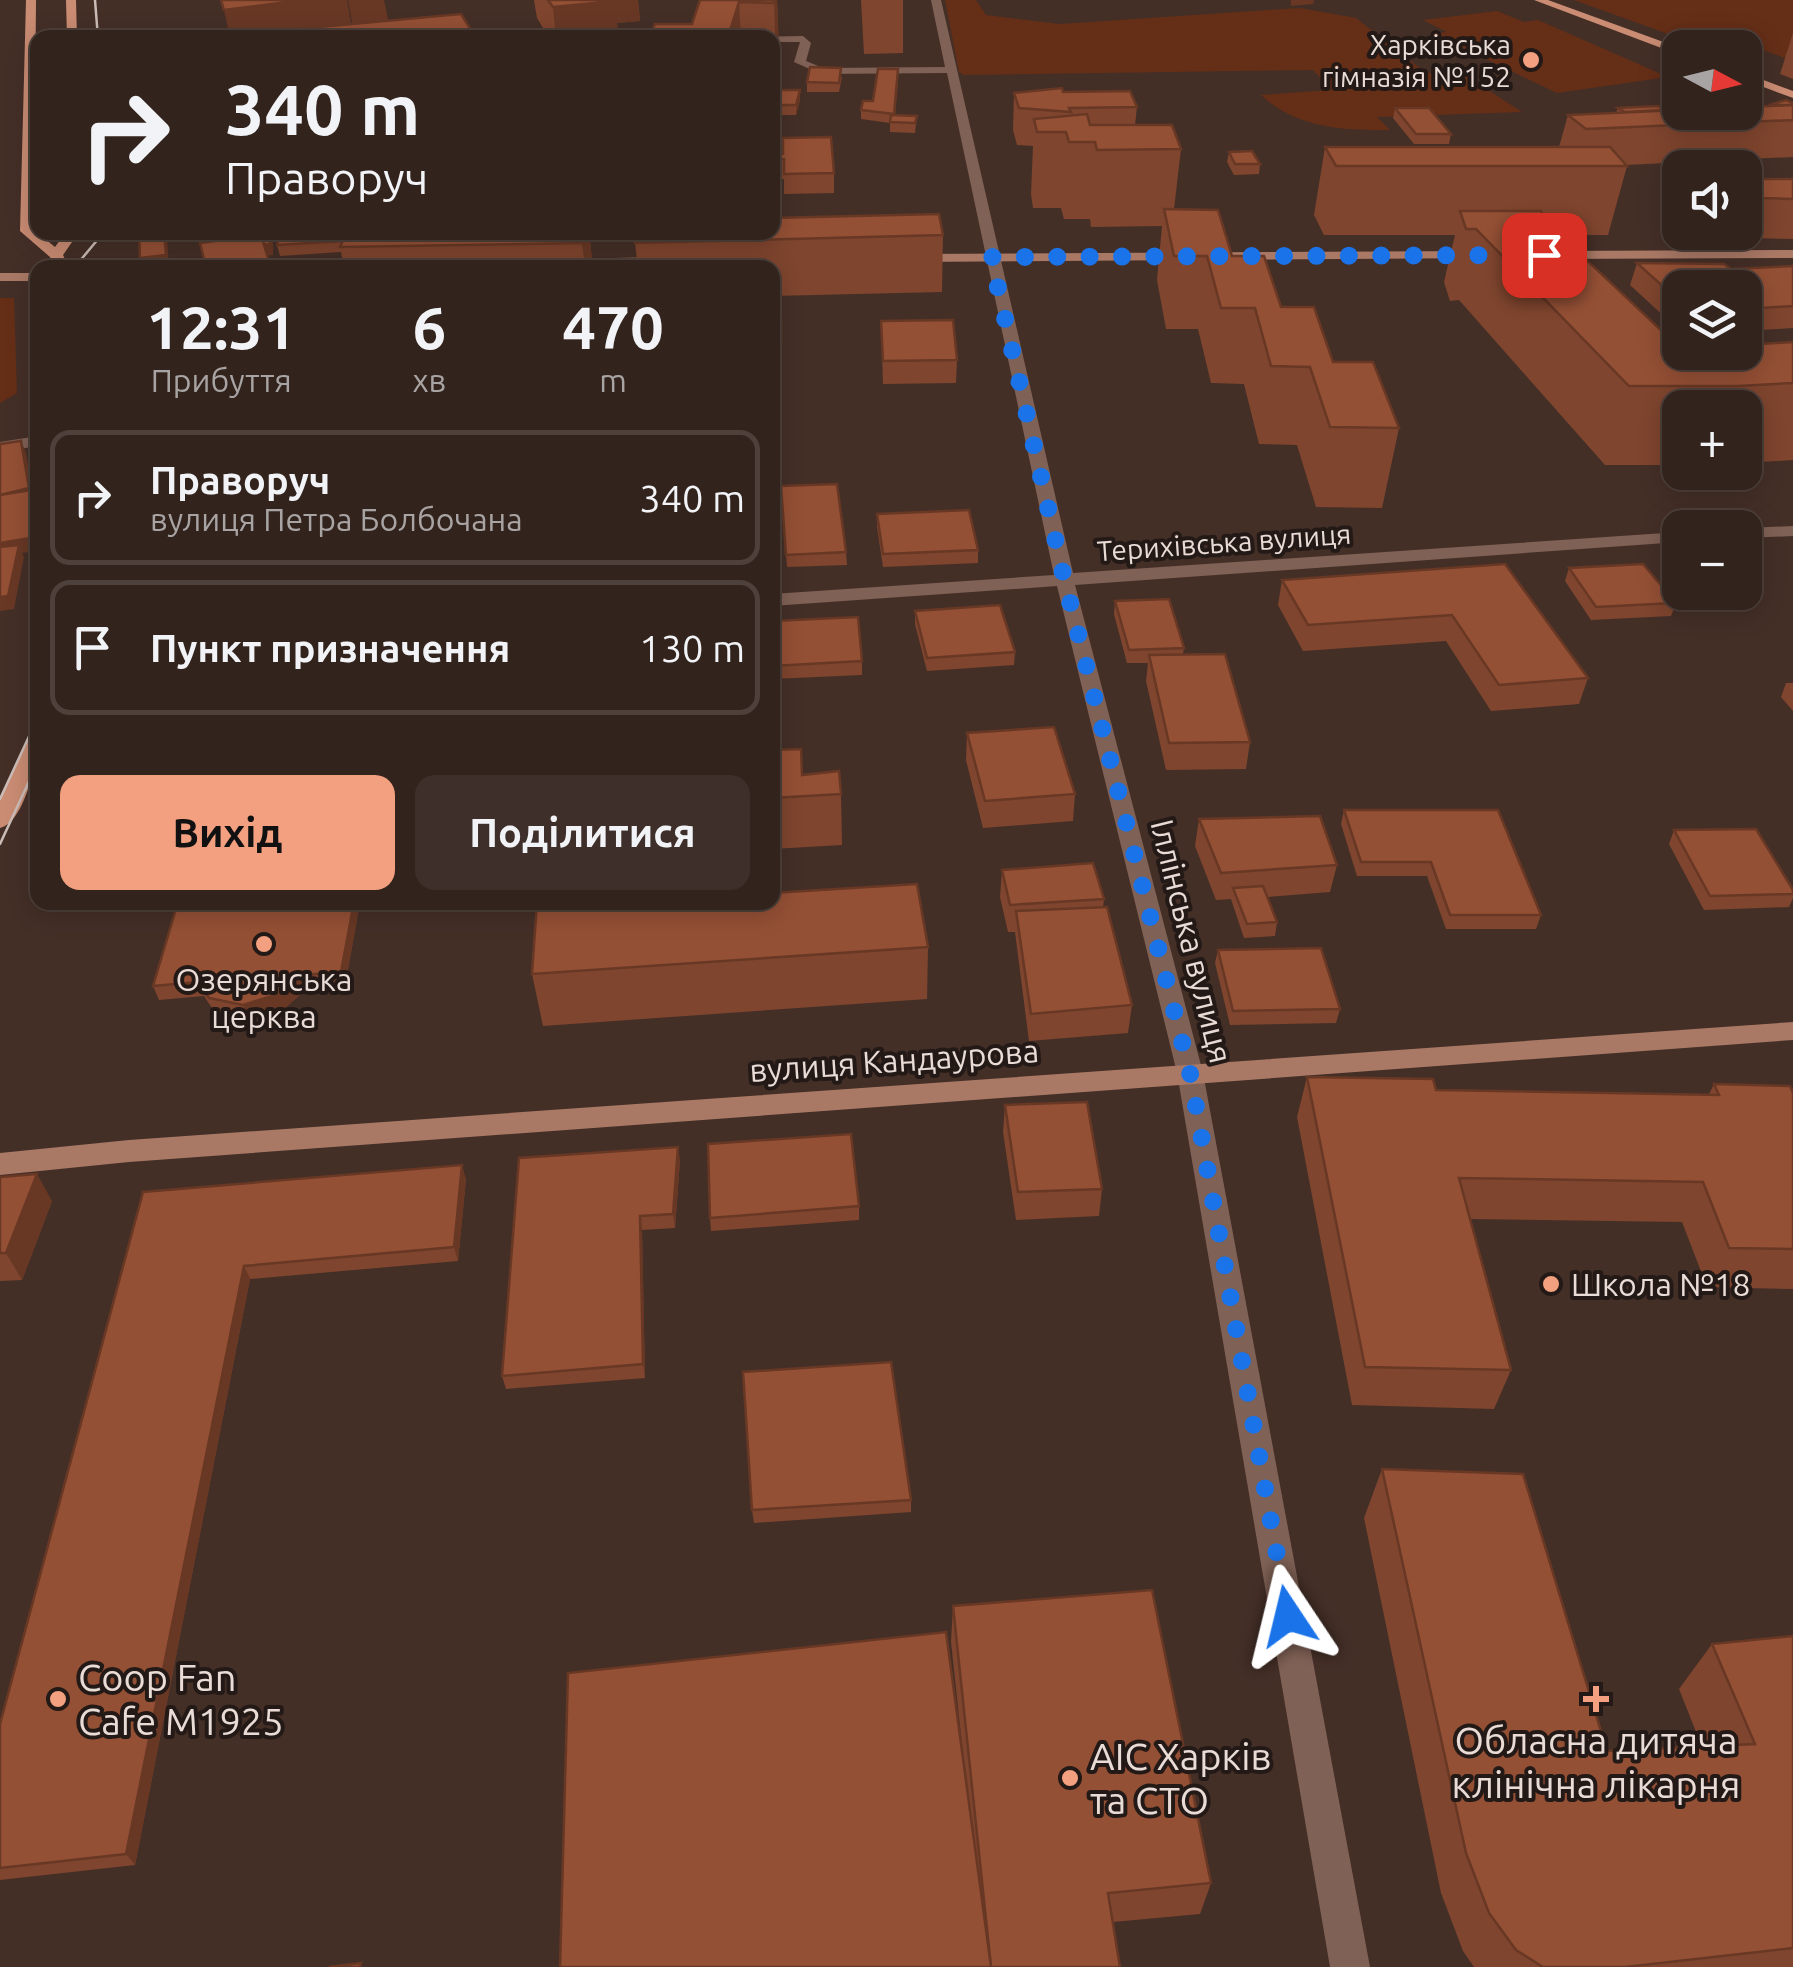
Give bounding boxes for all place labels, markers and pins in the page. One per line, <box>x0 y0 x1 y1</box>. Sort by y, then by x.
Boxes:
place label: Харківська гімназія №152 <box>1322 29 1511 92</box>
marker: Харківська гімназія №152 <box>1520 49 1542 71</box>
pin <box>1502 213 1587 298</box>
marker: Озерянська церква <box>253 933 275 955</box>
place label: Озерянська церква <box>176 961 352 1034</box>
place label: Школа №18 <box>1571 1266 1750 1302</box>
marker: Школа №18 <box>1540 1273 1562 1295</box>
place label: Coop Fan Cafe M1925 <box>78 1656 284 1742</box>
marker: Обласна дитяча клінічна лікарня <box>1583 1686 1609 1712</box>
marker: Coop Fan Cafe M1925 <box>47 1688 69 1710</box>
place label: Обласна дитяча клінічна лікарня <box>1452 1719 1741 1805</box>
place label: АІС Харків та СТО <box>1090 1735 1271 1821</box>
marker: АІС Харків та СТО <box>1059 1767 1081 1789</box>

